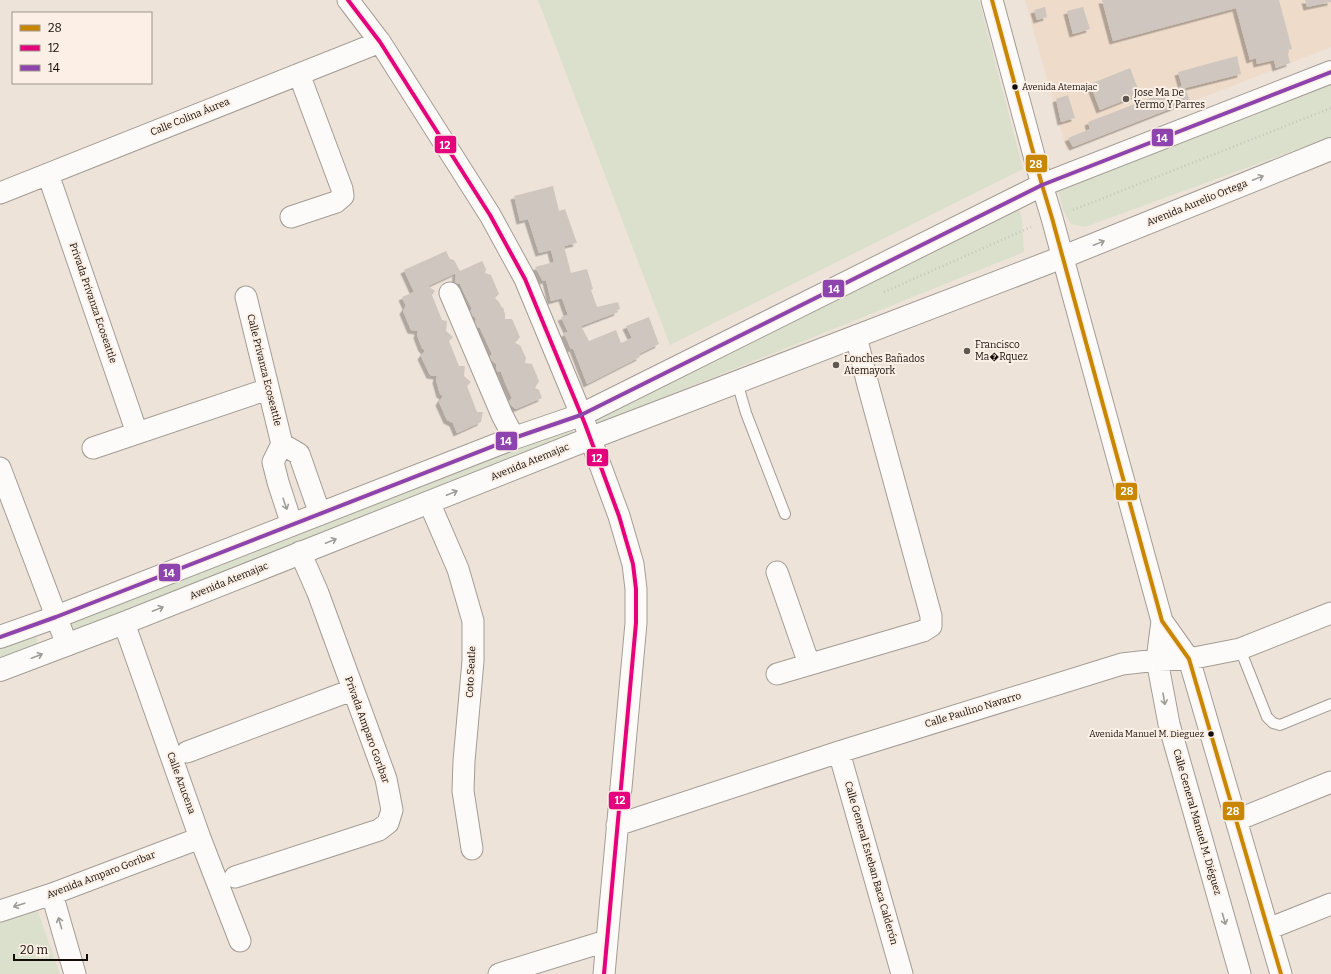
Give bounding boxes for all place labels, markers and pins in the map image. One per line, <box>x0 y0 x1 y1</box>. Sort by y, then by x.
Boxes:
marker: Avenida Atemajac <box>1010 82 1020 92</box>
place label: Avenida Atemajac <box>1022 82 1098 92</box>
place label: Jose Ma De Yermo Y Parres <box>1133 87 1205 111</box>
marker: Jose Ma De Yermo Y Parres <box>1121 94 1131 104</box>
place label: Francisco Ma�Rquez <box>975 339 1028 363</box>
marker: Francisco Ma�Rquez <box>962 346 972 356</box>
place label: Lonches Bañados Atemayork <box>844 353 925 377</box>
marker: Lonches Bañados Atemayork <box>831 360 841 370</box>
place label: Avenida Manuel M. Dieguez <box>1089 729 1204 739</box>
marker: Avenida Manuel M. Dieguez <box>1206 729 1216 739</box>

